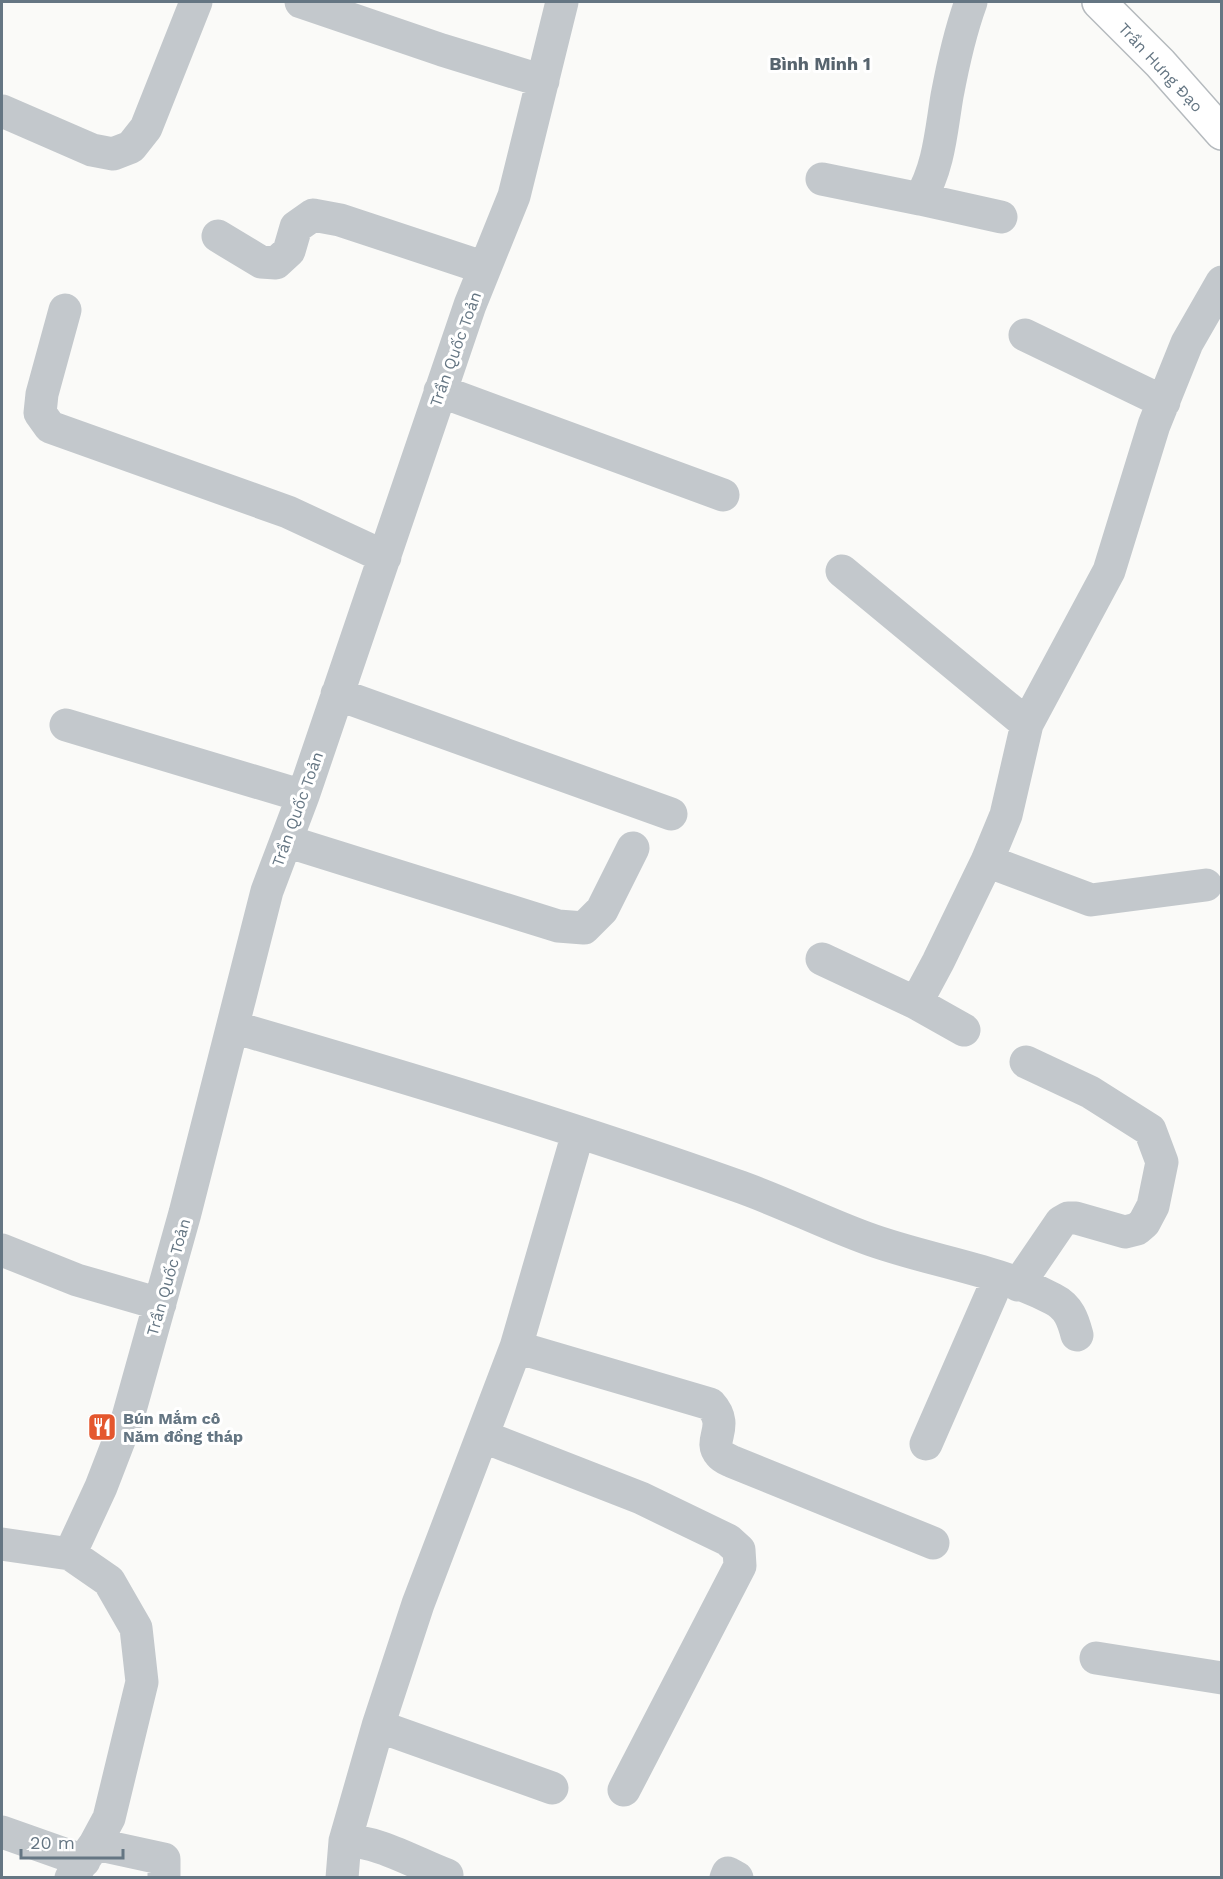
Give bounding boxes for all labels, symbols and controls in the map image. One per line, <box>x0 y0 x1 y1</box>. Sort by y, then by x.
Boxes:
street label: Trần Hưng Đạo <box>1114 19 1207 116</box>
district label: Bình Minh 1 <box>769 53 871 74</box>
street label: Trần Quốc Toản <box>426 289 485 409</box>
street label: Trần Quốc Toản <box>268 749 327 869</box>
street label: Trần Quốc Toản <box>143 1216 194 1338</box>
place label: Bún Mắm cô Năm đồng tháp <box>123 1409 243 1446</box>
restaurant icon: Bún Mắm cô Năm đồng tháp <box>86 1411 118 1443</box>
scale bar <box>21 1822 123 1860</box>
text: 20 m <box>30 1832 75 1853</box>

